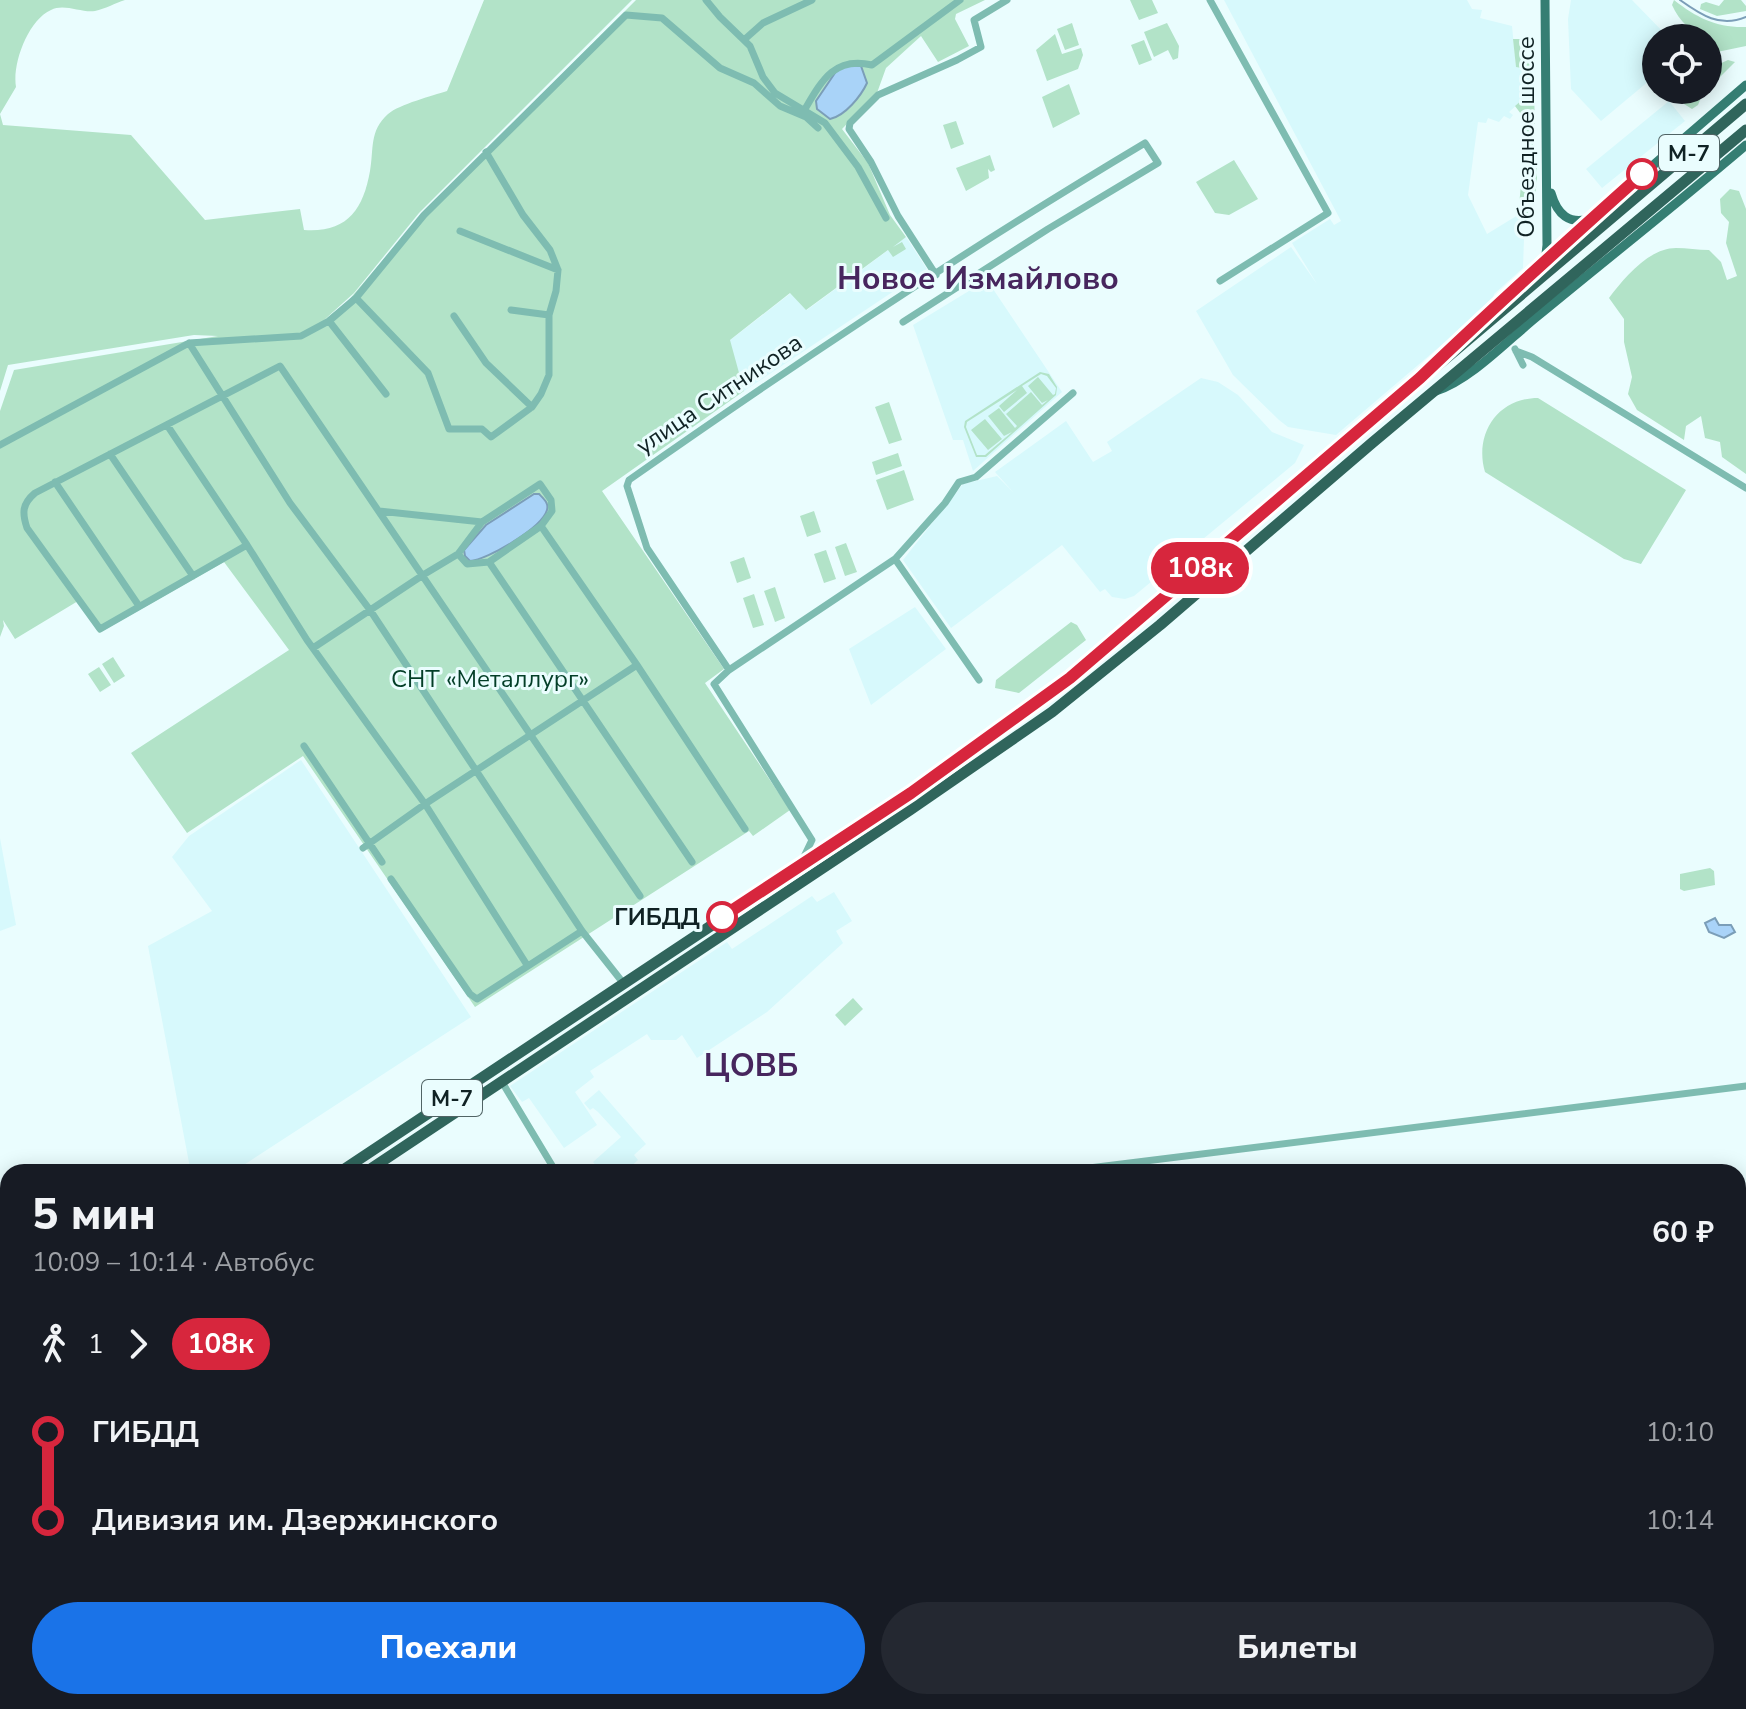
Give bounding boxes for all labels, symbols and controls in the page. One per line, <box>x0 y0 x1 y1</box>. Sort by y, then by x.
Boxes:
map controls <box>1642 24 1722 104</box>
button: locate <box>1642 24 1722 104</box>
street label: Объездное шоссе <box>1510 36 1542 238</box>
road number: М-7 <box>1659 135 1719 171</box>
unlabelled marker <box>1627 159 1657 189</box>
district label: Новое Измайлово <box>837 257 1119 300</box>
street label: улица Ситникова <box>630 326 808 462</box>
line badge: 108к <box>1144 542 1256 594</box>
text: 108к <box>1167 549 1233 587</box>
park label: СНТ «Металлург» <box>391 663 589 695</box>
place label: ГИБДД <box>614 901 700 933</box>
marker: ГИБДД <box>707 902 737 932</box>
district label: ЦОВБ <box>704 1044 798 1087</box>
road number: М-7 <box>422 1080 482 1116</box>
text: 5 мин <box>32 1185 156 1245</box>
text: 60 ₽ <box>1652 1212 1714 1253</box>
text: 10:09 – 10:14 · Автобус <box>32 1245 314 1280</box>
icon: walk <box>32 1322 76 1366</box>
icon: forward <box>116 1322 160 1366</box>
text: 108к <box>188 1325 254 1363</box>
text: 1 <box>88 1327 104 1362</box>
text: ГИБДД <box>92 1412 199 1453</box>
text: 10:10 <box>1646 1415 1714 1450</box>
text: Дивизия им. Дзержинского <box>92 1500 498 1541</box>
text: 10:14 <box>1646 1503 1714 1538</box>
button: Поехали <box>32 1602 865 1694</box>
button: Билеты <box>881 1602 1714 1694</box>

